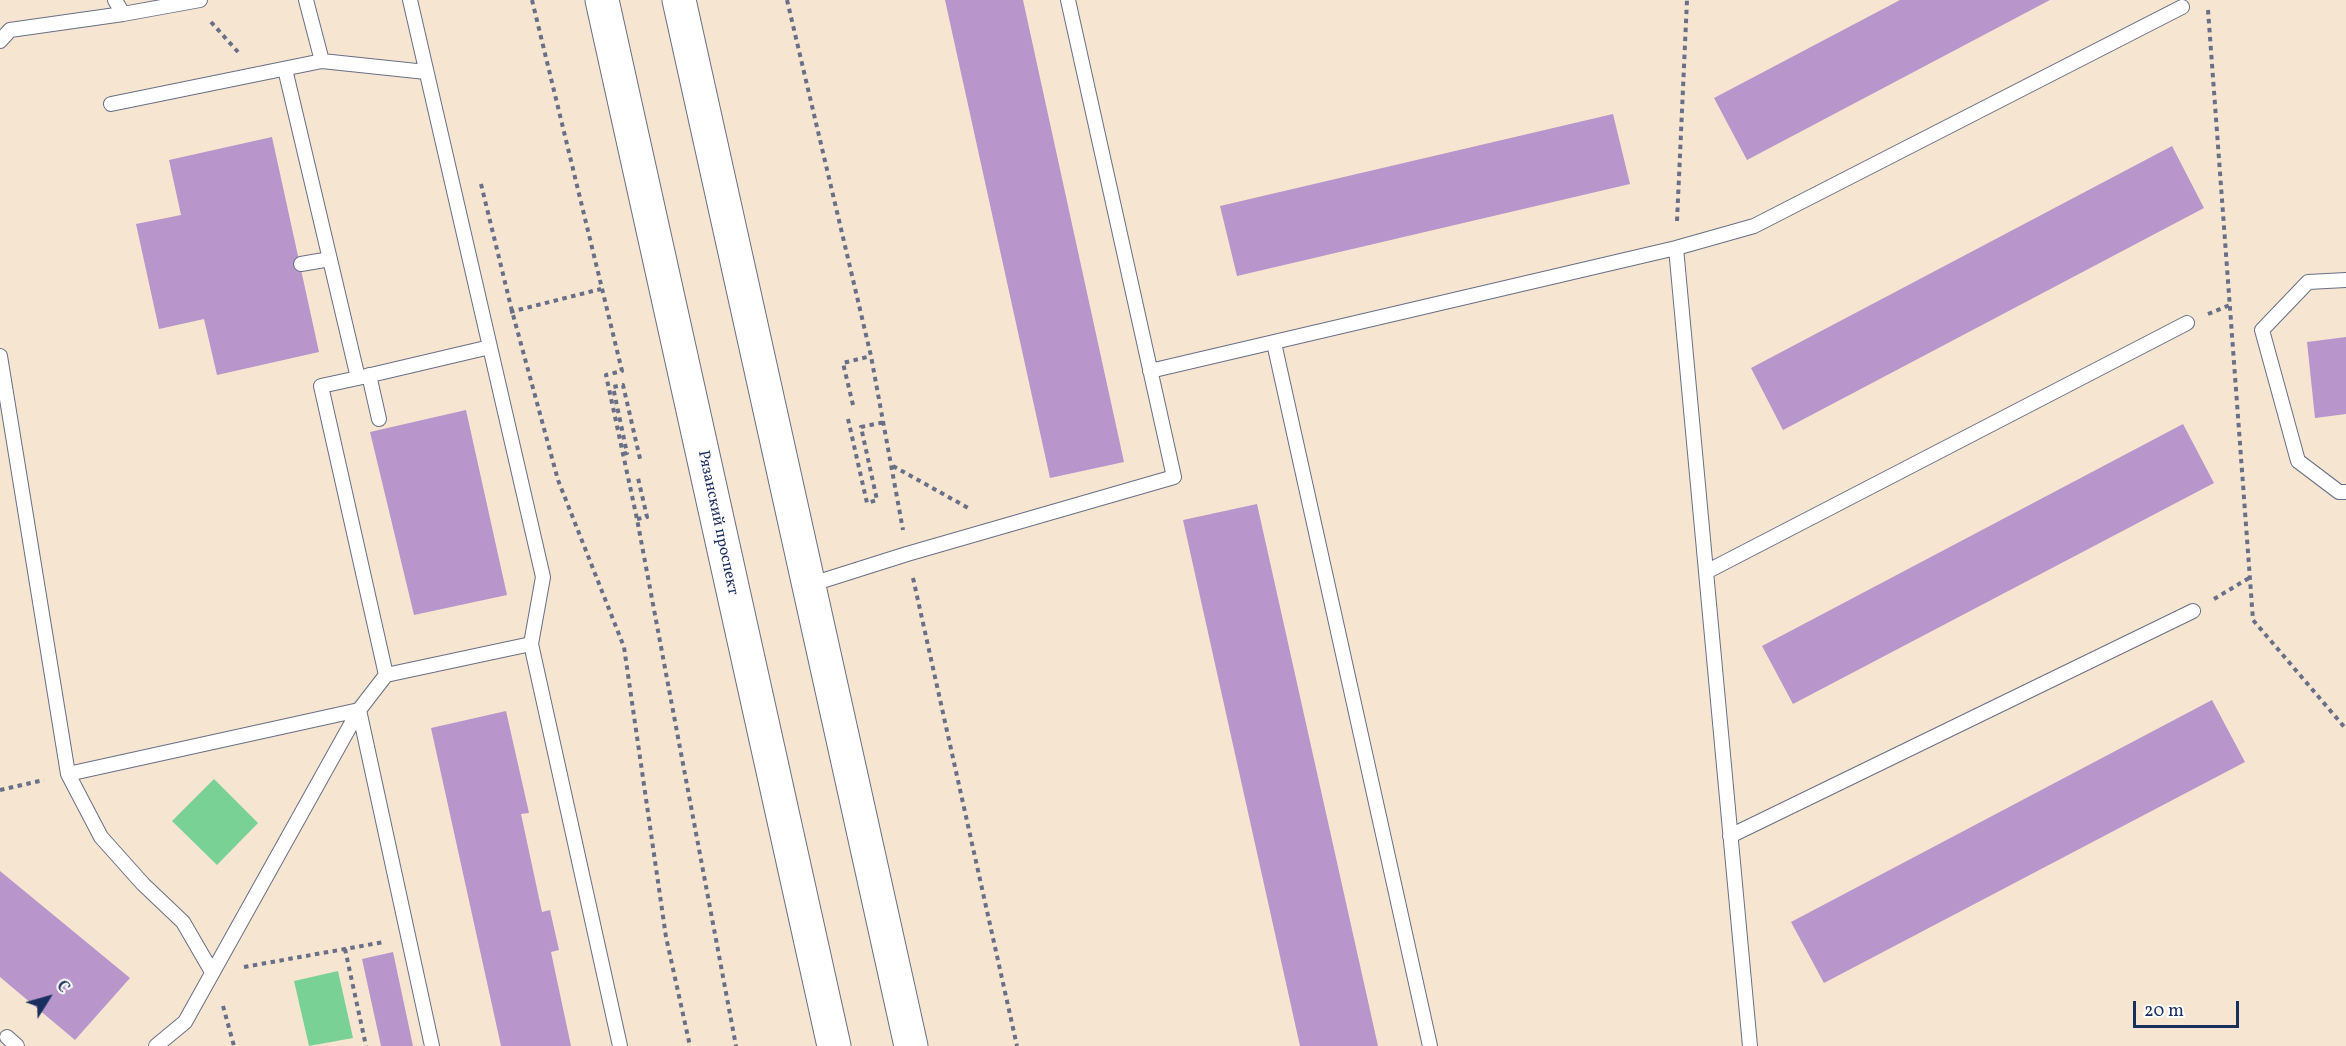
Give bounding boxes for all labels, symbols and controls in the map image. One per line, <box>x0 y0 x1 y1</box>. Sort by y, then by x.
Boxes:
street label: Рязанский проспект <box>692 449 742 597</box>
north arrow <box>18 968 78 1028</box>
text: С <box>50 976 74 998</box>
scale bar <box>2136 989 2242 1027</box>
text: 20 m <box>2144 999 2184 1024</box>

